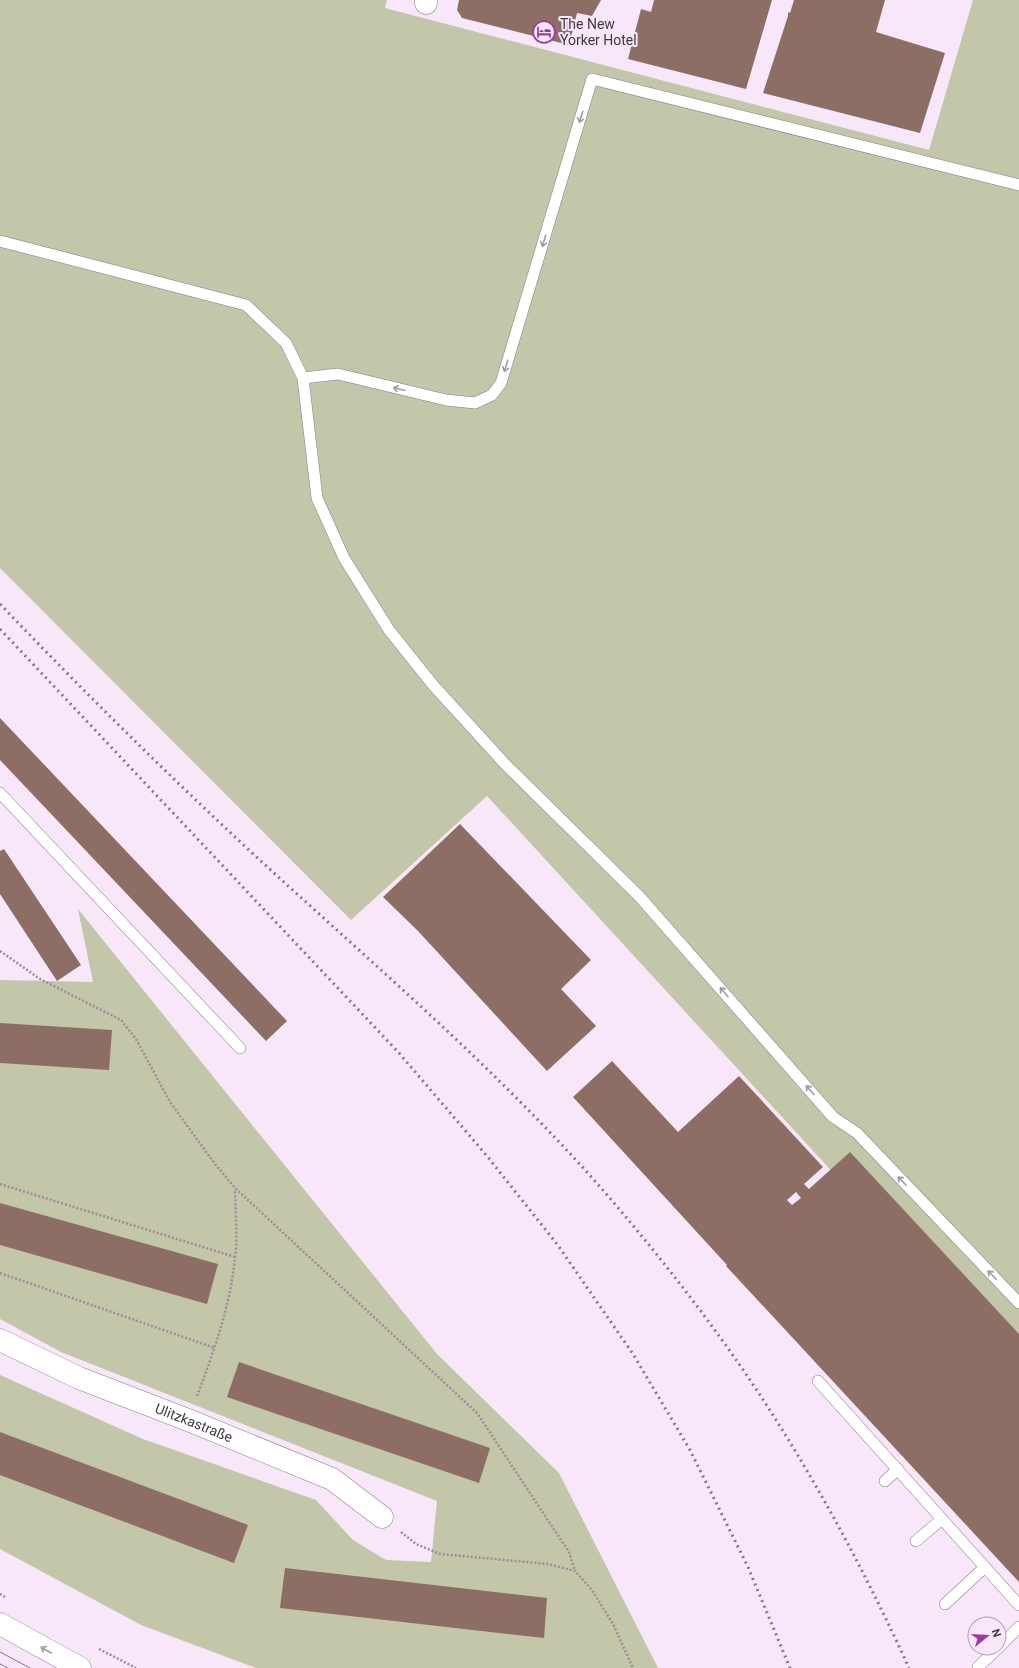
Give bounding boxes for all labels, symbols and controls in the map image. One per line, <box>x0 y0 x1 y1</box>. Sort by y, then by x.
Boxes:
place label: The New Yorker Hotel <box>560 16 637 48</box>
hotel icon: The New Yorker Hotel <box>531 19 557 45</box>
one-way arrow <box>577 110 584 123</box>
one-way arrow <box>540 234 547 247</box>
one-way arrow <box>502 359 509 372</box>
one-way arrow <box>392 384 405 392</box>
one-way arrow <box>720 988 729 998</box>
one-way arrow <box>805 1085 814 1095</box>
one-way arrow <box>897 1176 907 1186</box>
one-way arrow <box>987 1270 997 1280</box>
street label: Ulitzkastraße <box>153 1400 235 1445</box>
north arrow <box>967 1616 1007 1656</box>
text: N <box>989 1627 1003 1639</box>
one-way arrow <box>40 1645 52 1653</box>

